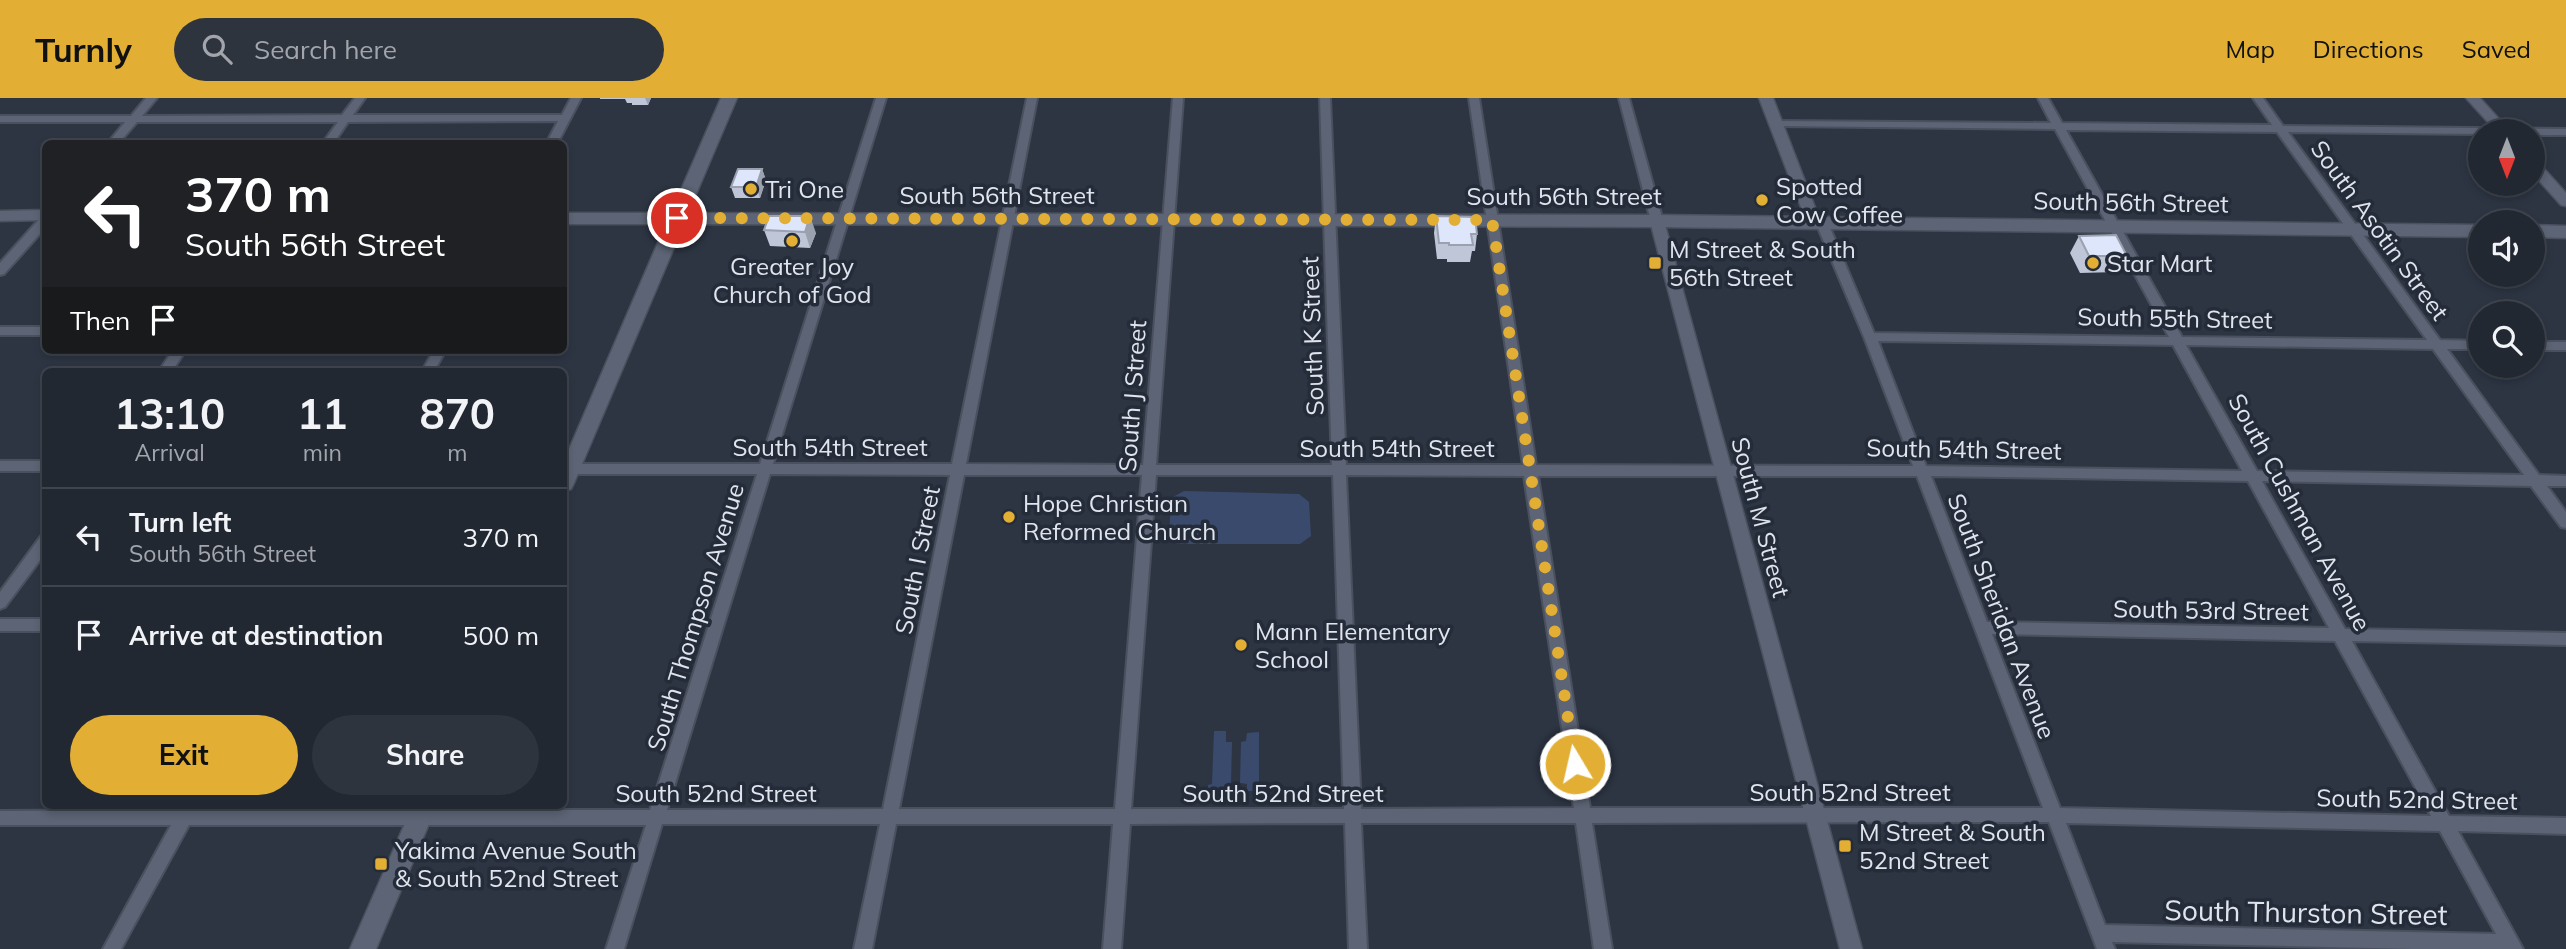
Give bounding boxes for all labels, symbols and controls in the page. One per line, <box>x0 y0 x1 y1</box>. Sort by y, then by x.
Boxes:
search box <box>174 18 664 81</box>
text: Turnly <box>35 29 132 70</box>
icon: search <box>198 30 236 68</box>
text: Search here <box>254 33 397 66</box>
text: Map <box>2225 34 2275 64</box>
text: Directions <box>2313 34 2424 64</box>
text: Saved <box>2462 34 2531 64</box>
north arrow <box>2468 119 2544 196</box>
map controls <box>2468 119 2545 378</box>
street label: South Asotin Street <box>2305 134 2455 326</box>
text: 370 m <box>185 163 331 224</box>
icon: left <box>70 168 161 259</box>
place label: Spotted Cow Coffee <box>1776 171 1903 229</box>
place label: Tri One <box>765 174 844 204</box>
street label: South 56th Street <box>899 180 1095 210</box>
marker: Tri One <box>743 181 759 197</box>
street label: South 56th Street <box>1466 181 1662 211</box>
street label: South 56th Street <box>2033 185 2229 219</box>
pin <box>647 188 707 248</box>
marker: Spotted Cow Coffee <box>1754 192 1770 208</box>
icon: arrive <box>658 199 696 237</box>
button: sound <box>2468 210 2545 287</box>
text: South 56th Street <box>185 224 445 264</box>
marker: Greater Joy Church of God <box>784 233 800 249</box>
place label: M Street & South 56th Street <box>1669 234 1856 292</box>
place label: Star Mart <box>2107 248 2212 278</box>
place label: Greater Joy Church of God <box>713 251 871 309</box>
marker: M Street & South 56th Street <box>1647 255 1663 271</box>
marker: Star Mart <box>2085 255 2101 271</box>
street label: South K Street <box>1294 256 1330 416</box>
icon: arrive <box>144 301 182 339</box>
street label: South 55th Street <box>2077 301 2273 335</box>
button: search <box>2468 301 2545 378</box>
text: Then <box>70 304 130 337</box>
street label: South J Street <box>1112 319 1152 473</box>
text: 13:10 <box>114 387 225 440</box>
text: 11 <box>297 387 348 440</box>
text: 870 <box>419 387 495 440</box>
street label: South Cushman Avenue <box>2222 388 2378 636</box>
street label: South 54th Street <box>732 432 928 462</box>
street label: South 54th Street <box>1866 432 2062 466</box>
street label: South 54th Street <box>1299 433 1495 463</box>
street label: South M Street <box>1725 434 1797 600</box>
text: Arrival <box>134 438 205 467</box>
text: min <box>303 438 342 467</box>
text: m <box>447 438 467 467</box>
street label: South Thompson Avenue <box>640 479 750 755</box>
street label: South I Street <box>888 483 946 637</box>
place label: Hope Christian Reformed Church <box>1023 488 1216 546</box>
street label: South Sheridan Avenue <box>1941 489 2063 743</box>
text: Turn left <box>129 506 231 539</box>
marker: Hope Christian Reformed Church <box>1001 509 1017 525</box>
icon: left <box>70 518 108 556</box>
text: 370 m <box>463 521 539 554</box>
text: South 56th Street <box>129 539 316 568</box>
street label: South 53rd Street <box>2113 593 2309 627</box>
icon: arrive <box>70 616 108 654</box>
place label: Mann Elementary School <box>1255 616 1451 674</box>
text: Arrive at destination <box>129 619 384 652</box>
text: 500 m <box>463 619 539 652</box>
marker: Mann Elementary School <box>1233 637 1249 653</box>
button: Exit <box>70 715 298 795</box>
button: Share <box>312 715 539 795</box>
position arrow <box>1538 727 1612 801</box>
street label: South 52nd Street <box>1749 777 1951 807</box>
street label: South 52nd Street <box>615 778 817 808</box>
street label: South 52nd Street <box>1182 778 1384 808</box>
street label: South 52nd Street <box>2316 782 2518 816</box>
place label: M Street & South 52nd Street <box>1859 817 2046 875</box>
place label: Yakima Avenue South & South 52nd Street <box>394 835 637 893</box>
marker: M Street & South 52nd Street <box>1837 838 1853 854</box>
marker: Yakima Avenue South & South 52nd Street <box>373 856 389 872</box>
street label: South Thurston Street <box>2164 892 2448 932</box>

